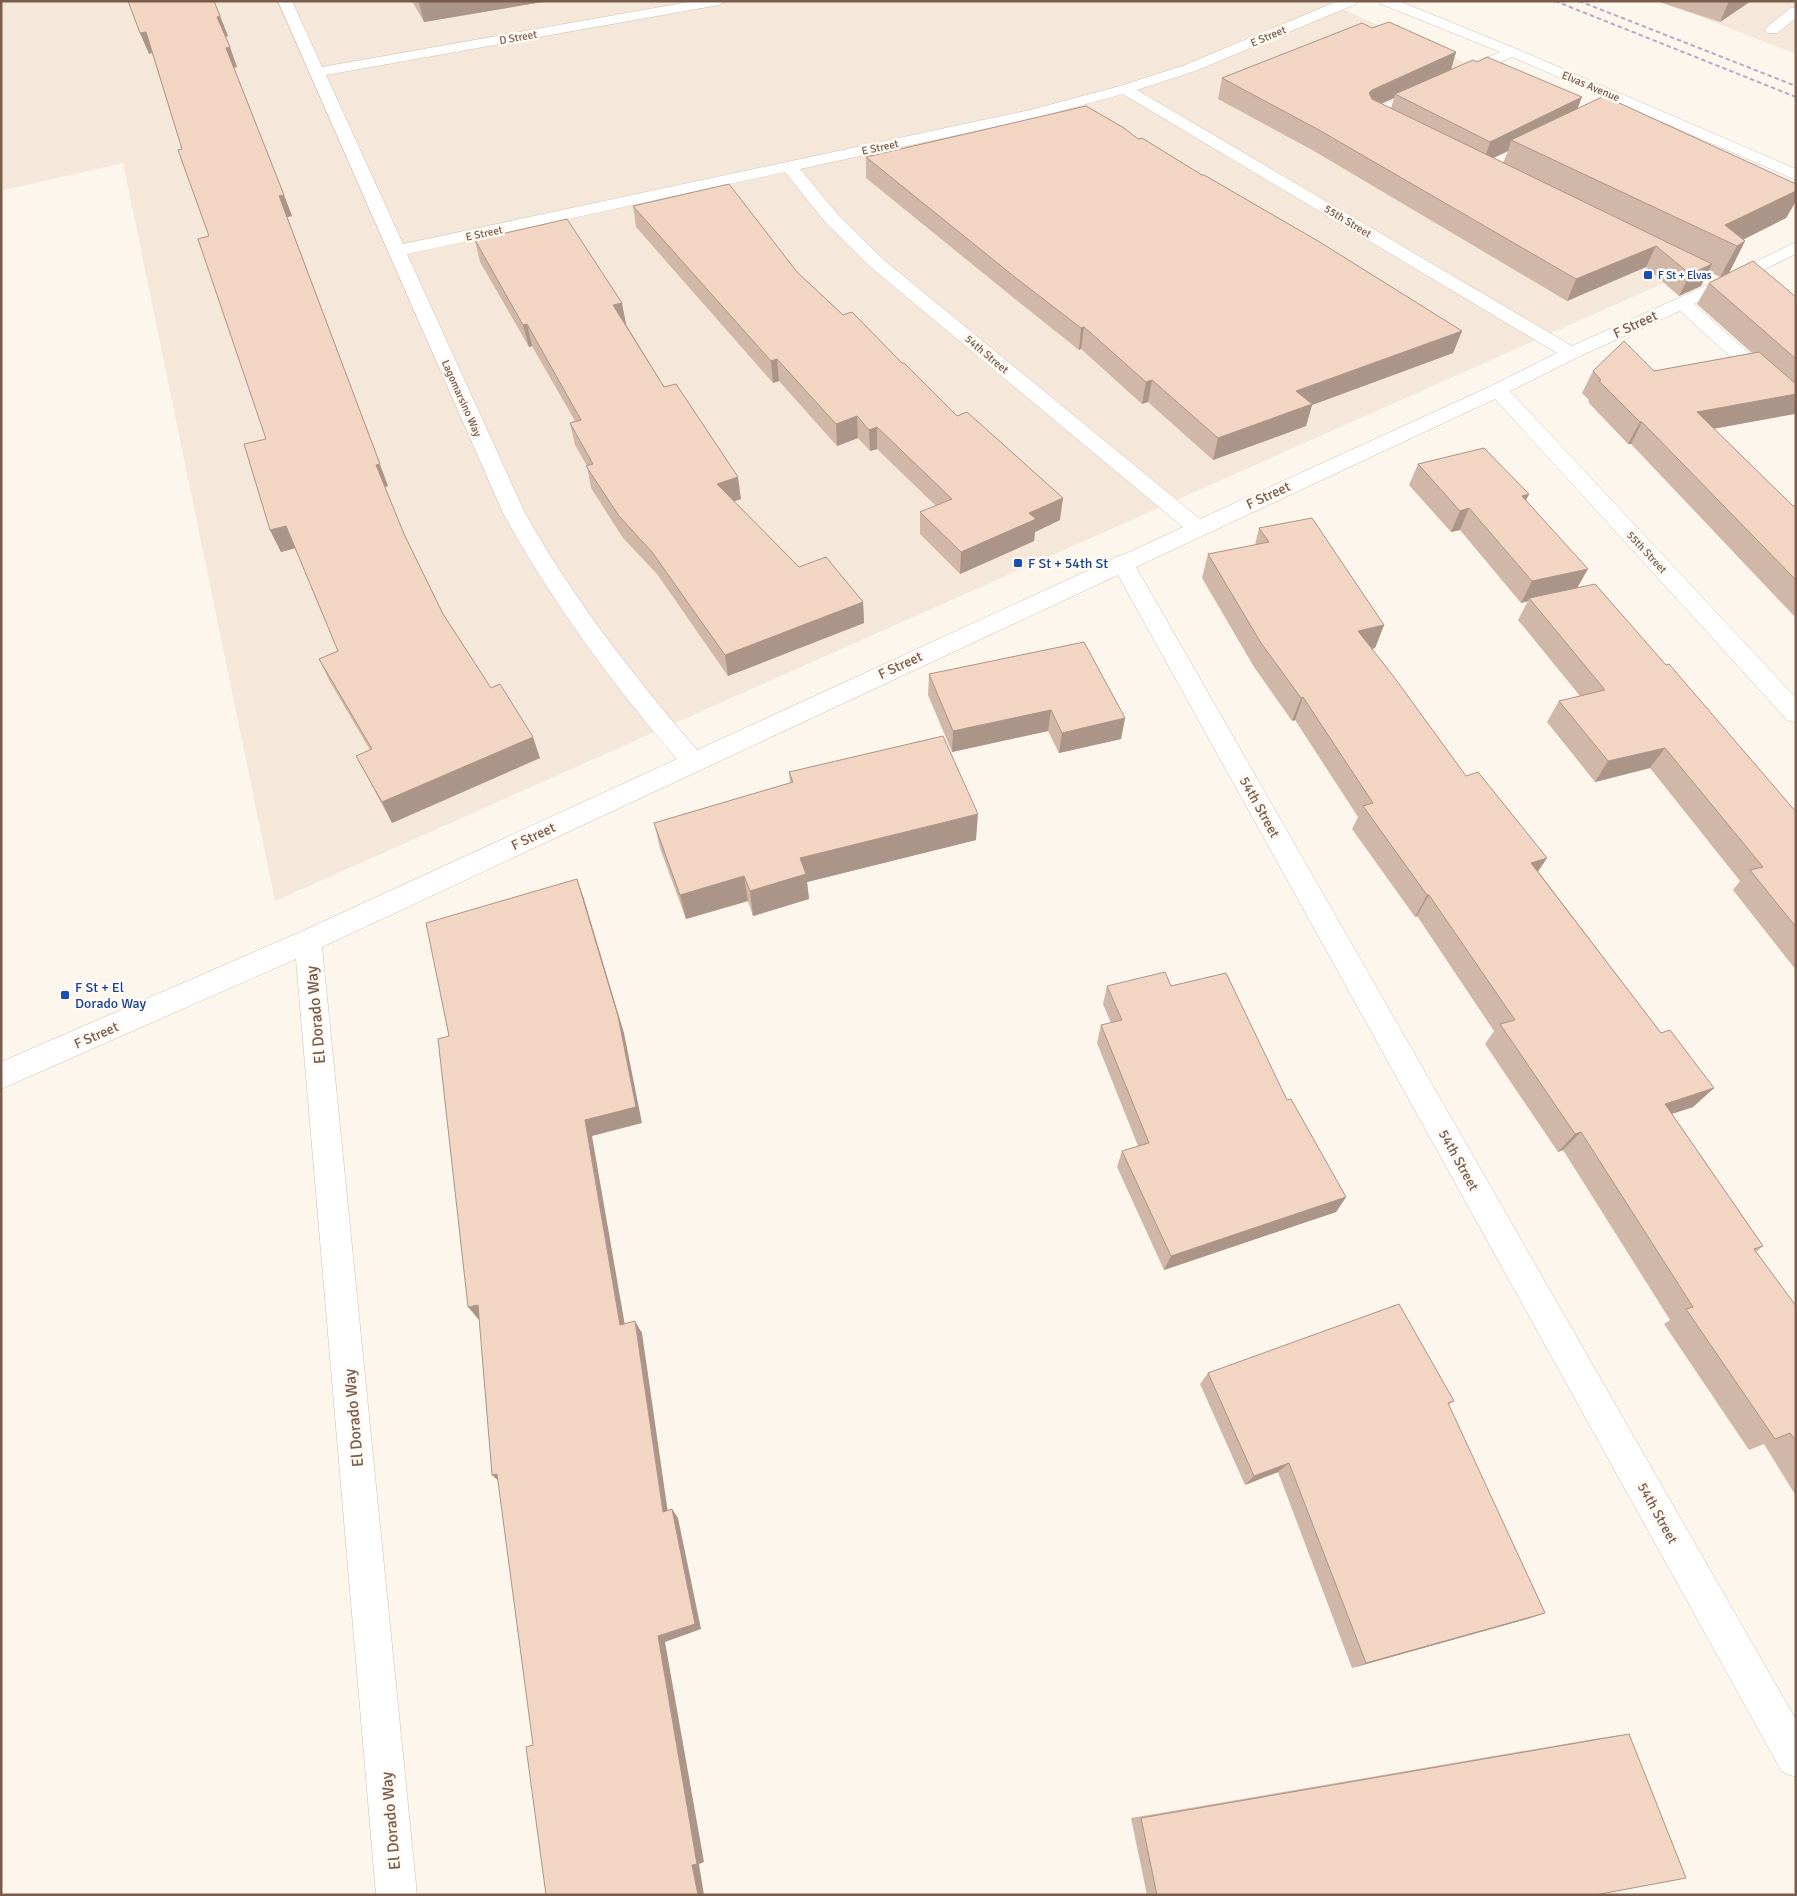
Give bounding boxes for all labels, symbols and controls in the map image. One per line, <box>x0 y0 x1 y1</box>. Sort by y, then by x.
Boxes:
street label: E Street <box>1248 23 1288 50</box>
street label: D Street <box>498 28 538 47</box>
street label: Elvas Avenue <box>1560 68 1622 104</box>
street label: E Street <box>861 137 900 158</box>
street label: 55th Street <box>1322 202 1374 241</box>
street label: E Street <box>465 223 504 244</box>
marker: F St + Elvas <box>1642 269 1654 281</box>
place label: F St + Elvas <box>1658 269 1712 282</box>
street label: F Street <box>1610 307 1660 342</box>
street label: 54th Street <box>962 332 1011 376</box>
street label: Lagomarsino Way <box>439 358 485 439</box>
street label: F Street <box>1243 478 1293 513</box>
street label: 55th Street <box>1624 529 1669 576</box>
place label: F St + 54th St <box>1028 555 1108 572</box>
marker: F St + 54th St <box>1012 557 1024 569</box>
street label: F Street <box>875 648 925 683</box>
street label: 54th Street <box>1236 774 1283 841</box>
street label: F Street <box>508 819 558 854</box>
street label: El Dorado Way <box>302 964 330 1065</box>
place label: F St + El Dorado Way <box>75 979 147 1012</box>
marker: F St + El Dorado Way <box>59 989 71 1001</box>
street label: F Street <box>71 1018 121 1053</box>
street label: 54th Street <box>1435 1127 1482 1194</box>
street label: El Dorado Way <box>340 1367 368 1468</box>
street label: 54th Street <box>1634 1480 1681 1547</box>
street label: El Dorado Way <box>377 1770 405 1871</box>

